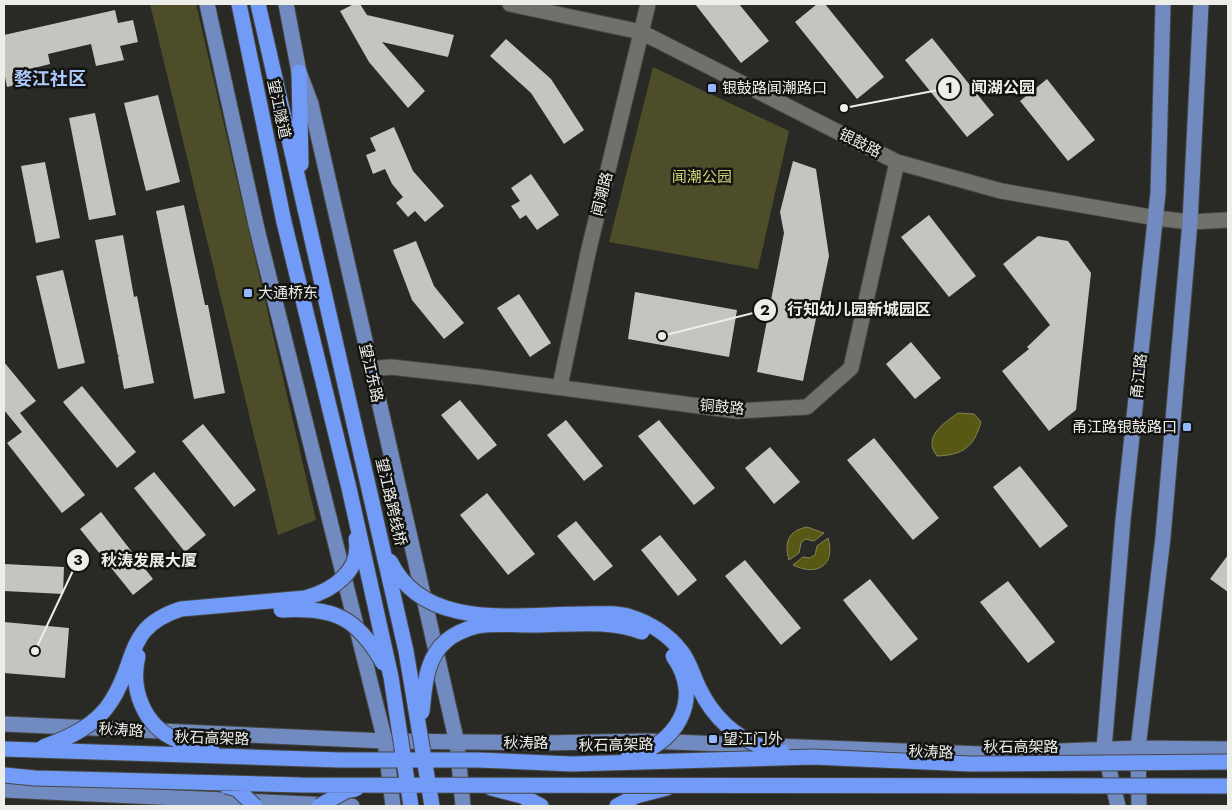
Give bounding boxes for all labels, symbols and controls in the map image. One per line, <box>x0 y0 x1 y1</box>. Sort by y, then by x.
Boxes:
district label: 婺江社区 <box>14 66 86 92</box>
callout: 闻湖公园 <box>936 72 1045 103</box>
text: 闻湖公园 <box>971 76 1035 99</box>
street label: 望江隧道 <box>262 77 296 141</box>
place label: 银鼓路闻潮路口 <box>722 77 827 99</box>
text: 1 <box>945 77 953 99</box>
marker: 银鼓路闻潮路口 <box>706 82 718 94</box>
street label: 银鼓路 <box>835 123 885 163</box>
park label: 闻潮公园 <box>672 166 732 188</box>
street label: 闻潮路 <box>586 169 618 219</box>
place label: 大通桥东 <box>258 282 318 304</box>
marker: 大通桥东 <box>242 287 254 299</box>
callout: 行知幼儿园新城园区 <box>752 294 941 325</box>
text: 行知幼儿园新城园区 <box>787 298 931 321</box>
text: 2 <box>760 299 770 321</box>
street label: 望江东路 <box>354 341 388 405</box>
street label: 甬江路 <box>1126 352 1152 400</box>
street label: 铜鼓路 <box>699 394 745 420</box>
place label: 甬江路银鼓路口 <box>1072 416 1177 438</box>
marker: 甬江路银鼓路口 <box>1181 421 1193 433</box>
street label: 望江路跨线桥 <box>370 456 412 548</box>
callout: 秋涛发展大厦 <box>66 545 207 576</box>
text: 3 <box>73 549 83 571</box>
text: 秋涛发展大厦 <box>101 549 197 572</box>
street label: 秋涛路 <box>98 718 144 742</box>
street label: 秋石高架路 <box>174 726 250 750</box>
place label: 望江门外 <box>723 728 783 750</box>
street label: 秋涛路 <box>503 732 549 754</box>
street label: 秋石高架路 <box>578 733 654 757</box>
marker: 望江门外 <box>707 733 719 745</box>
street label: 秋石高架路 <box>983 736 1059 758</box>
street label: 秋涛路 <box>908 740 954 764</box>

